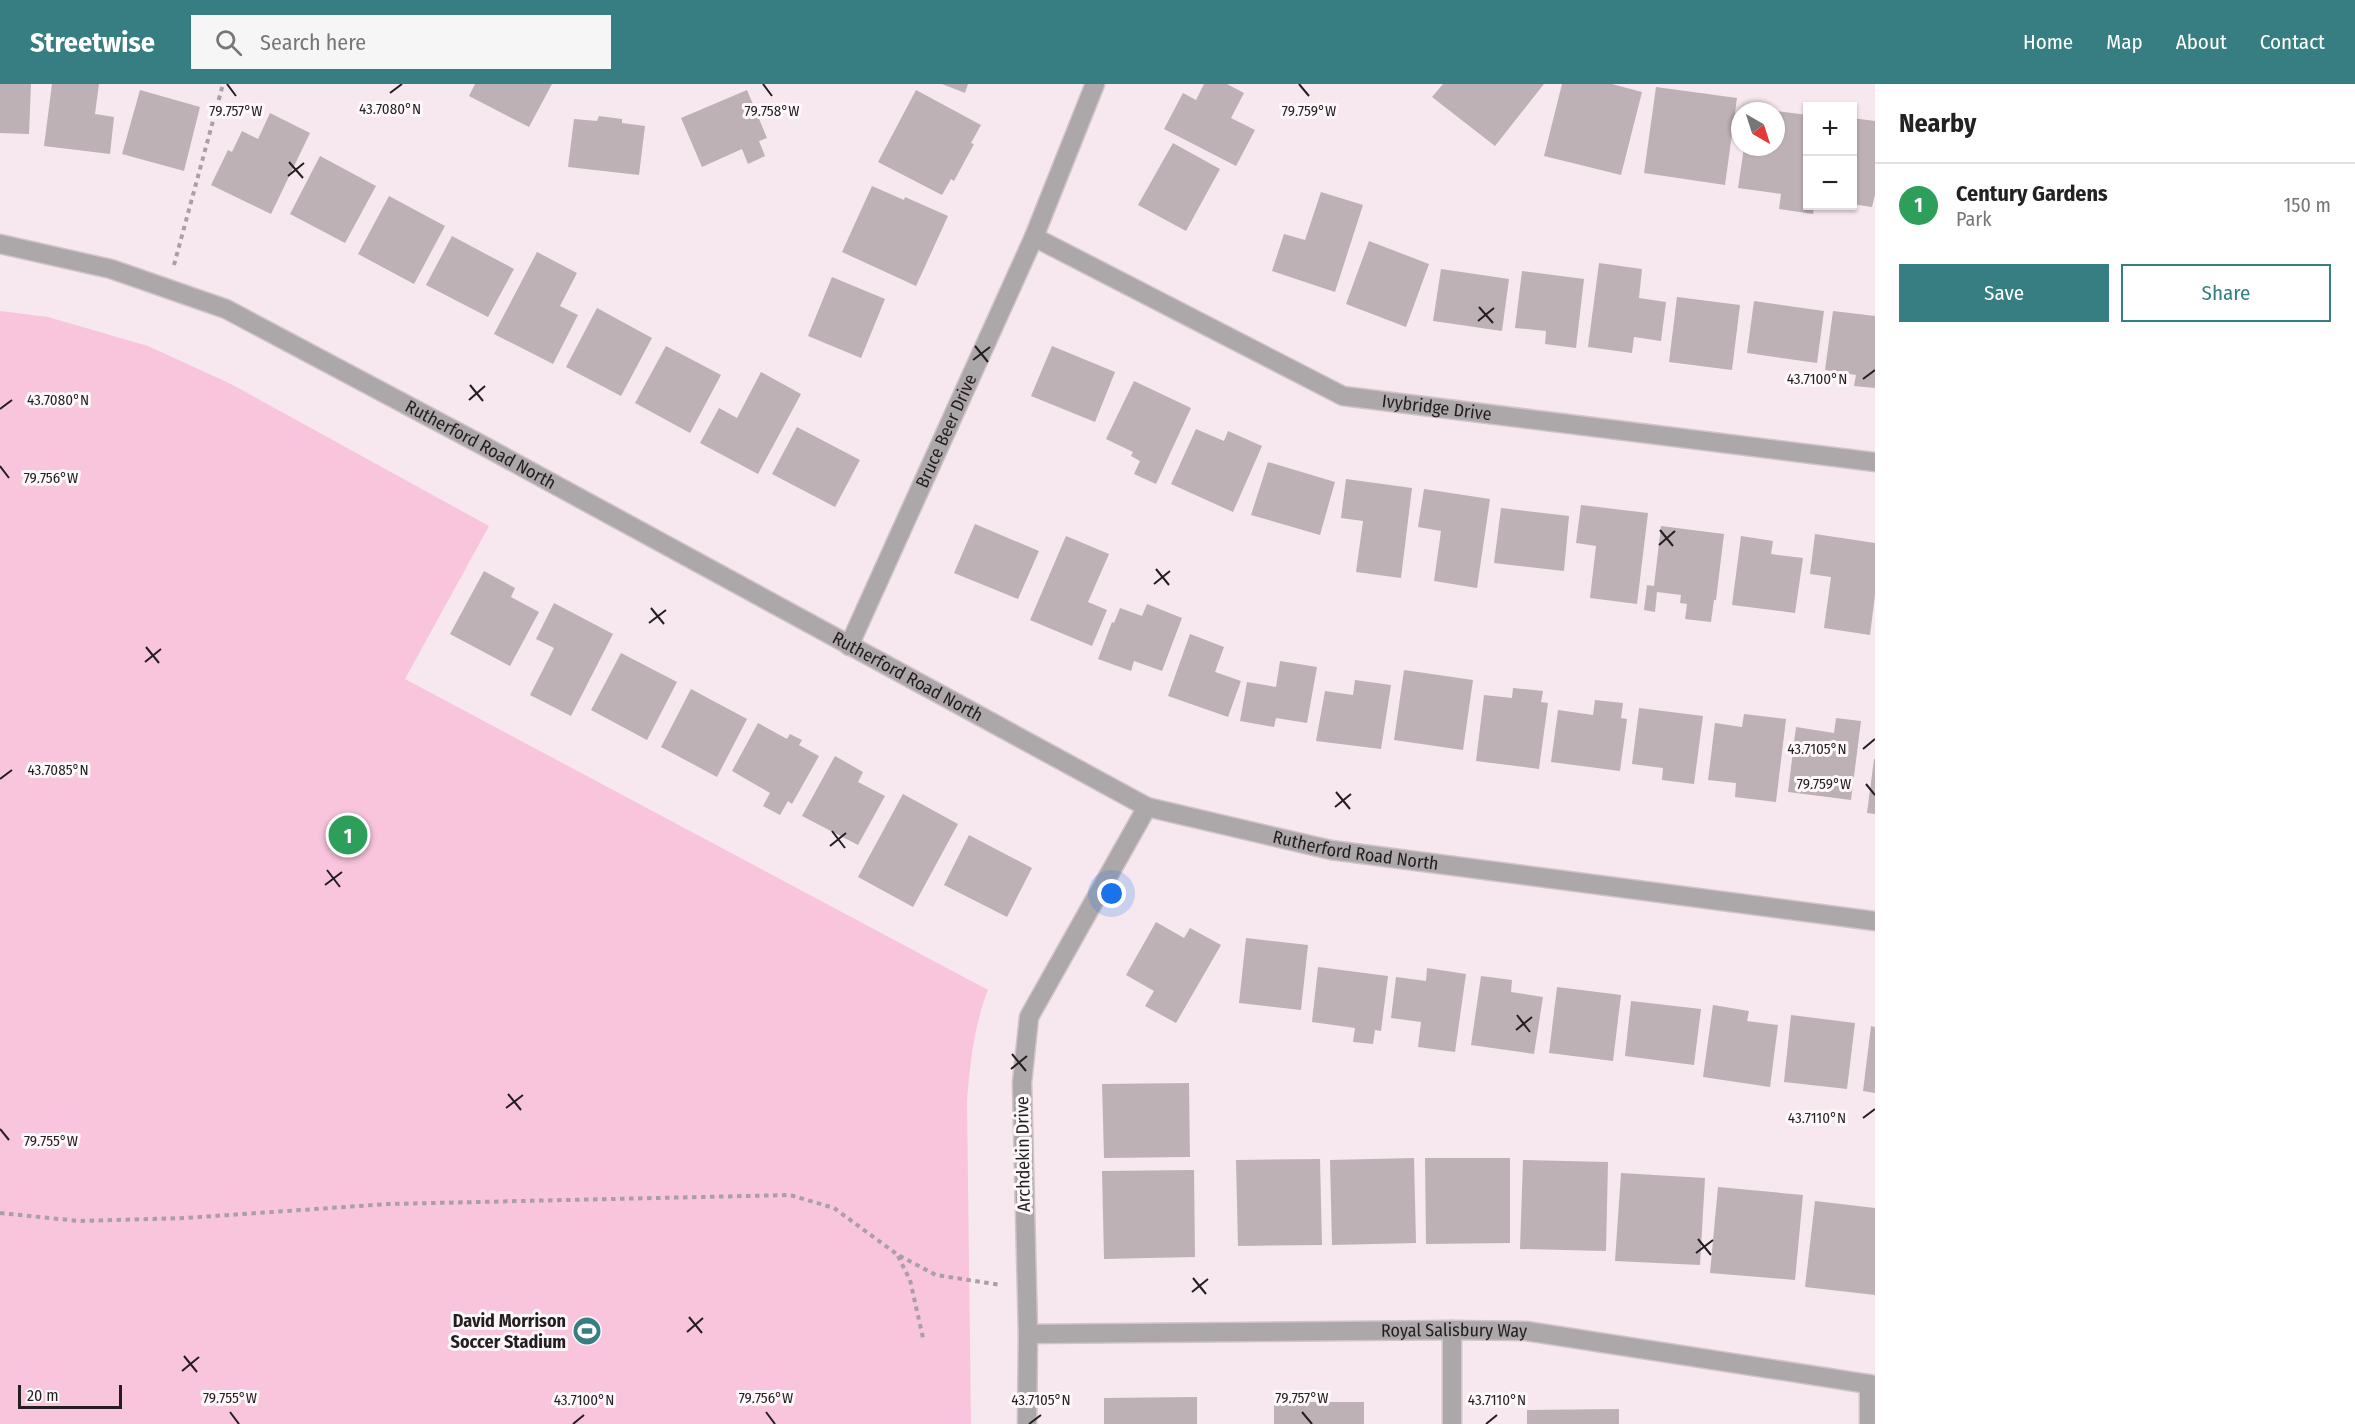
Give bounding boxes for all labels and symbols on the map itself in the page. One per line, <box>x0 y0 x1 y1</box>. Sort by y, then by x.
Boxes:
text: 43.7080°N <box>359 100 421 118</box>
text: 79.757°W <box>209 102 263 120</box>
text: 79.758°W <box>745 102 799 120</box>
text: 79.759°W <box>1282 102 1336 120</box>
north arrow <box>1731 102 1785 156</box>
text: 43.7100°N <box>1787 370 1847 388</box>
street label: Bruce Beer Drive <box>911 371 982 491</box>
street label: Ivybridge Drive <box>1381 390 1493 425</box>
text: 43.7080°N <box>27 391 89 409</box>
street label: Rutherford Road North <box>401 395 560 494</box>
text: 79.756°W <box>24 469 78 487</box>
street label: Rutherford Road North <box>829 627 987 726</box>
text: 43.7105°N <box>1787 740 1847 758</box>
text: 43.7085°N <box>27 761 89 779</box>
text: 79.759°W <box>1797 775 1851 793</box>
pin: 1 <box>328 812 368 858</box>
street label: Rutherford Road North <box>1271 826 1440 875</box>
your location <box>1097 879 1126 908</box>
street label: Archdekin Drive <box>1011 1096 1035 1212</box>
text: 43.7110°N <box>1788 1109 1846 1127</box>
text: 79.755°W <box>24 1132 78 1150</box>
place label: David Morrison Soccer Stadium <box>451 1310 566 1353</box>
sports icon: David Morrison Soccer Stadium <box>571 1315 603 1347</box>
street label: Royal Salisbury Way <box>1381 1319 1527 1342</box>
scale bar <box>18 1382 122 1410</box>
text: 79.755°W <box>203 1389 257 1407</box>
text: 79.756°W <box>739 1389 793 1407</box>
text: 79.757°W <box>1275 1389 1329 1407</box>
text: 43.7100°N <box>554 1391 614 1409</box>
text: 43.7105°N <box>1011 1391 1071 1409</box>
text: 43.7110°N <box>1468 1391 1526 1409</box>

